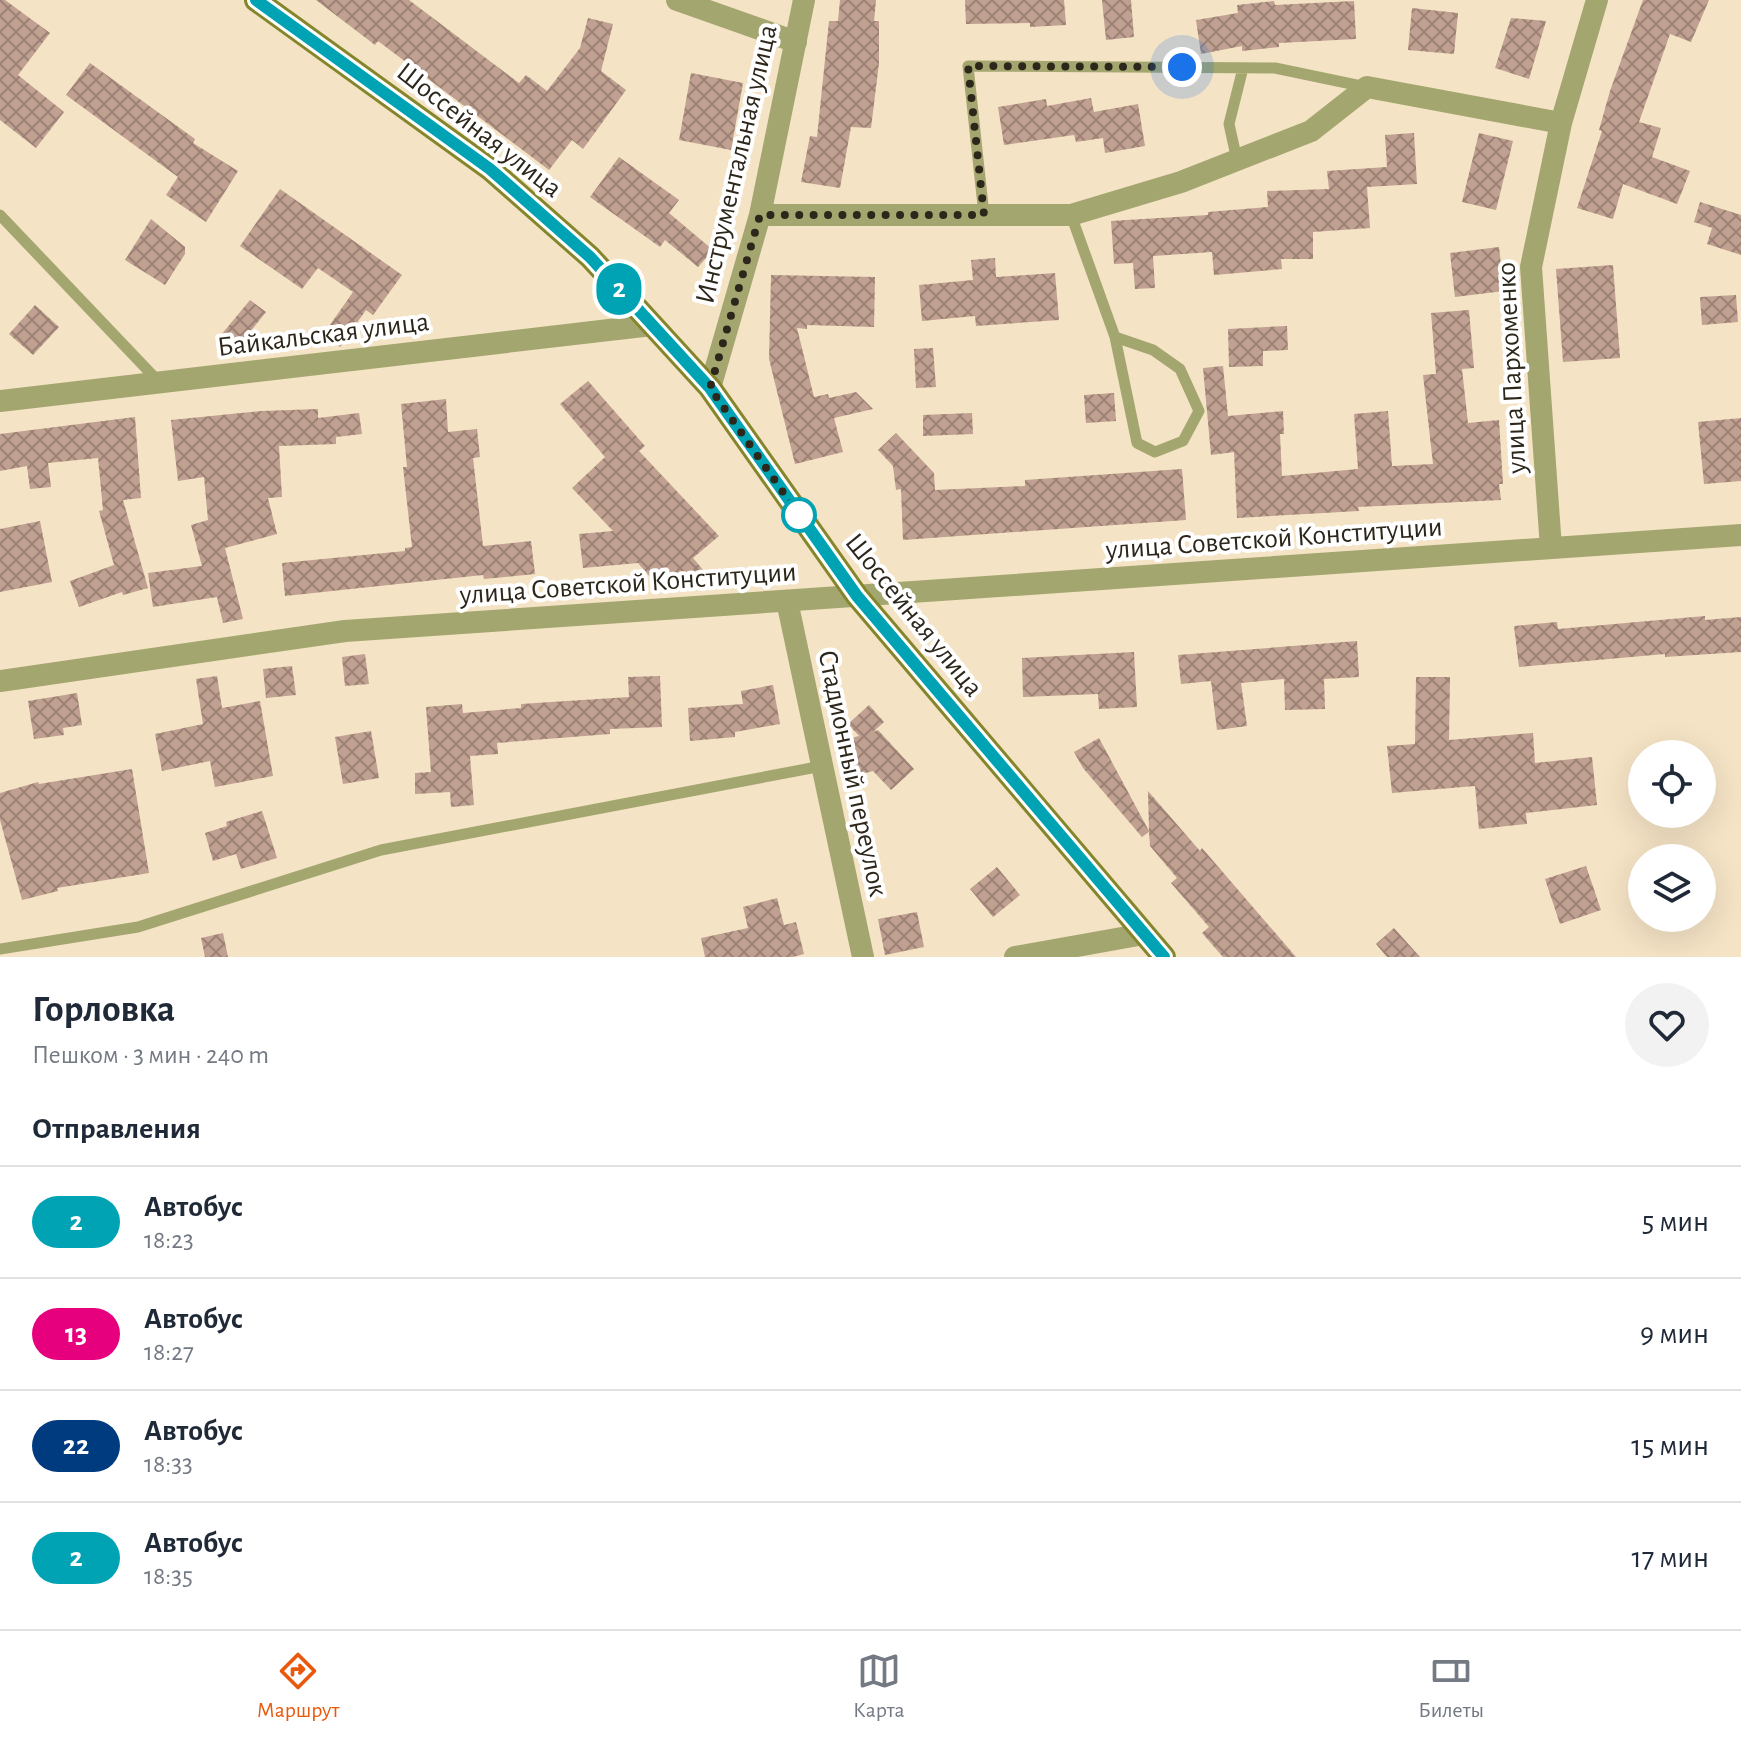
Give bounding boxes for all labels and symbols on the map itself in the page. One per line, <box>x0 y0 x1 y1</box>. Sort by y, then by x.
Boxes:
street label: Инструментальная улица <box>691 22 783 307</box>
your location <box>1162 47 1202 87</box>
street label: Шоссейная улица <box>391 58 567 204</box>
street label: улица Пархоменко <box>1492 261 1532 475</box>
line badge: 2 <box>593 263 645 315</box>
street label: Байкальская улица <box>216 308 431 362</box>
unlabelled marker <box>782 498 816 532</box>
street label: улица Советской Конституции <box>1104 513 1444 565</box>
street label: Шоссейная улица <box>839 528 988 702</box>
street label: улица Советской Конституции <box>458 558 798 610</box>
street label: Стадионный переулок <box>812 648 892 899</box>

